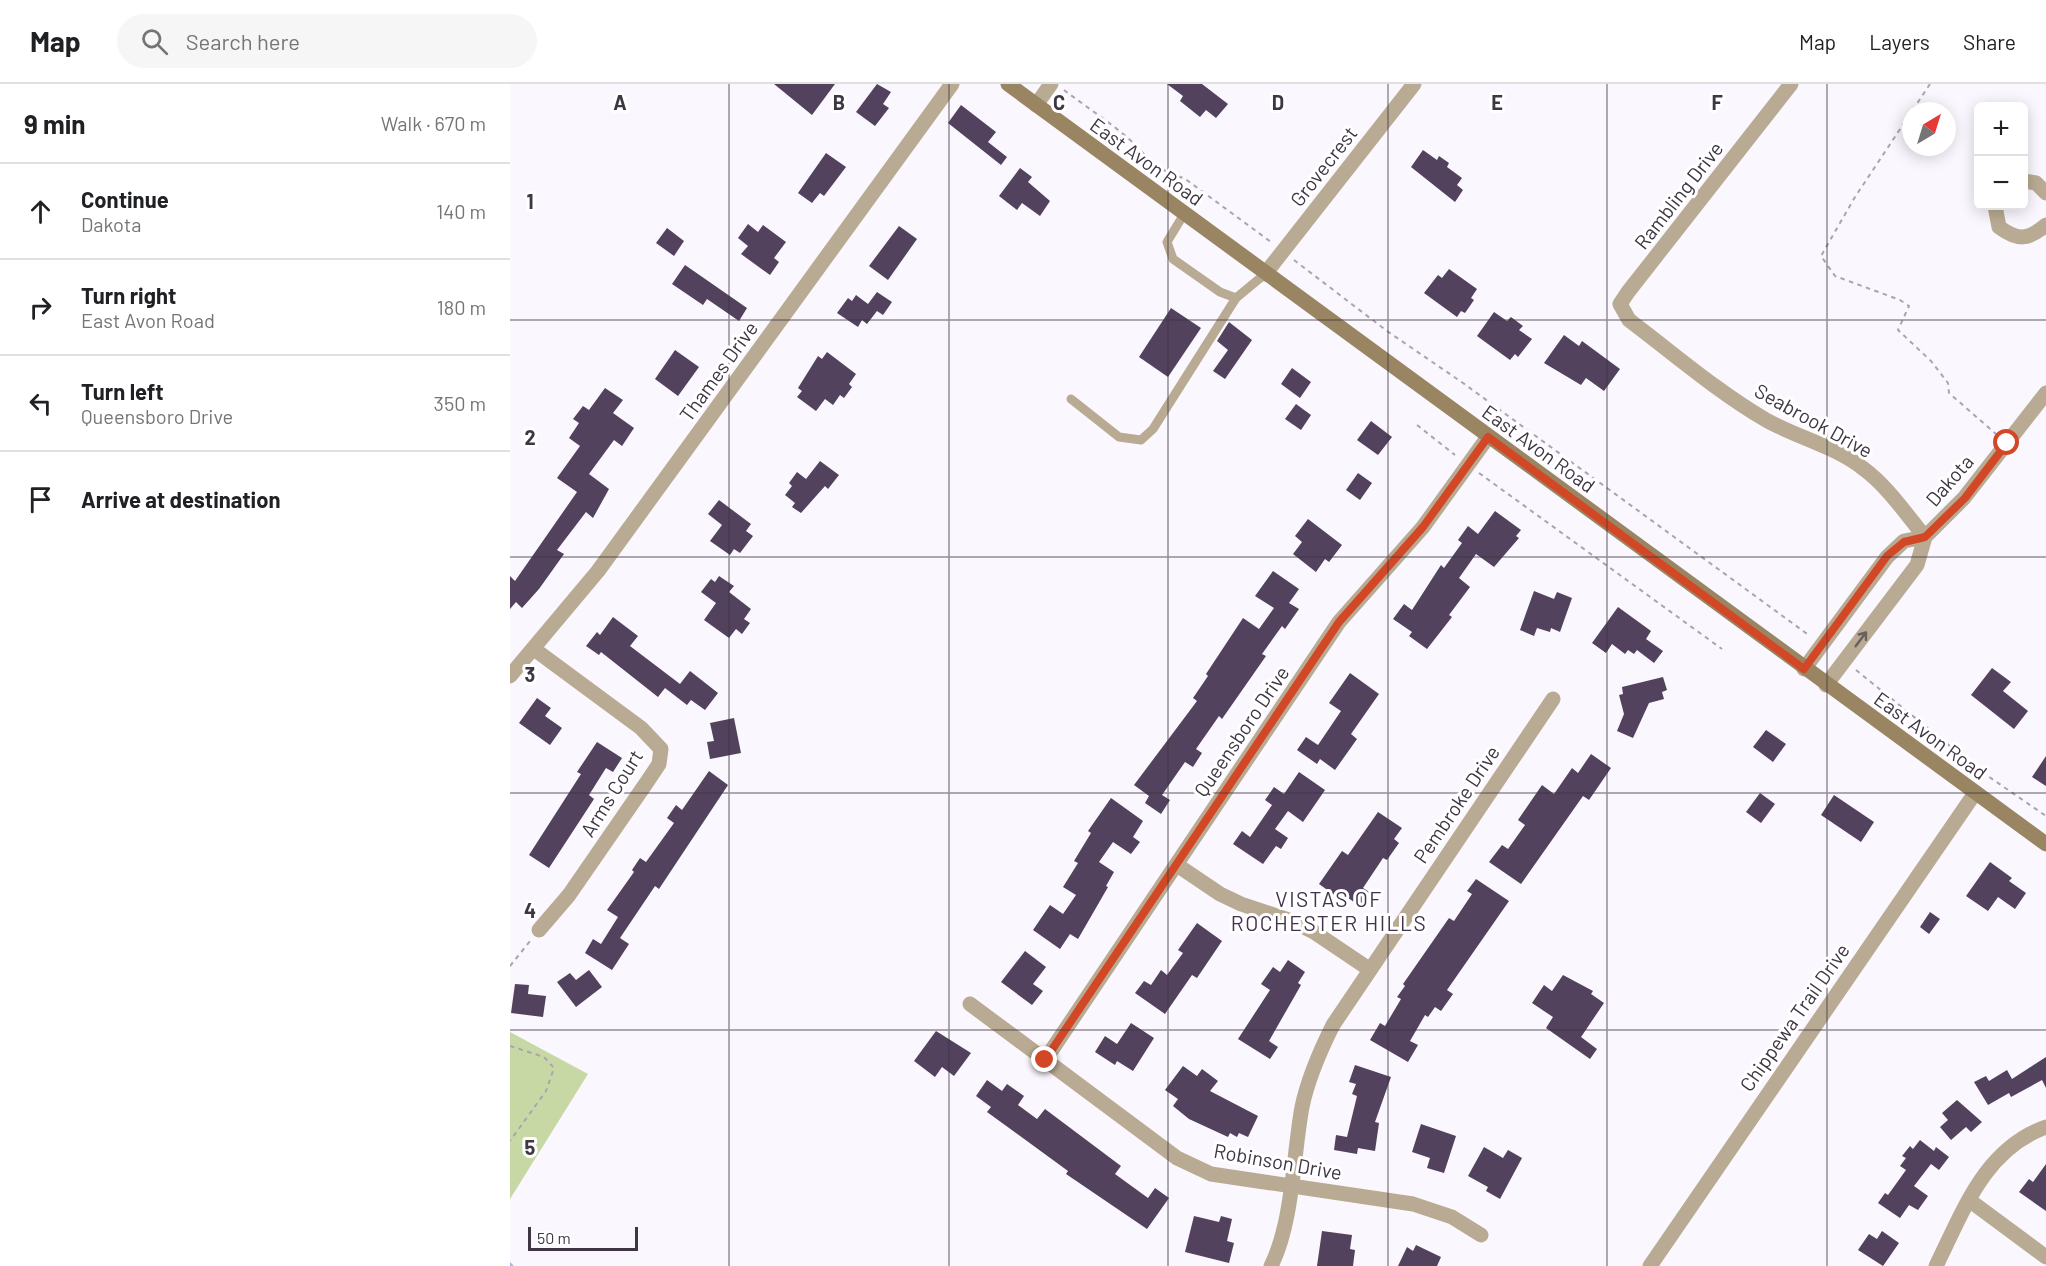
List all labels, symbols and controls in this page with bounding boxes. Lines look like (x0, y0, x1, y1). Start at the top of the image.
search box (117, 14, 537, 68)
text: Map (30, 24, 81, 58)
icon: search (138, 25, 171, 58)
text: Search here (186, 28, 300, 54)
text: Map (1799, 29, 1836, 54)
text: Layers (1869, 29, 1930, 54)
text: Share (1963, 29, 2016, 54)
text: A (613, 90, 627, 114)
text: B (833, 90, 845, 114)
text: C (1053, 90, 1065, 114)
text: D (1272, 90, 1284, 114)
text: E (1491, 90, 1503, 114)
text: F (1711, 90, 1723, 114)
north arrow (1902, 102, 1956, 156)
map controls (1974, 102, 2028, 210)
button: + (1974, 102, 2028, 156)
text: 9 min (24, 108, 86, 139)
text: Walk · 670 m (381, 111, 486, 135)
street label: East Avon Road (1086, 112, 1208, 210)
street label: Grovecrest (1284, 121, 1362, 211)
street label: Rambling Drive (1629, 137, 1727, 253)
button: − (1974, 156, 2028, 210)
text: Continue (81, 186, 169, 212)
text: 1 (526, 189, 534, 213)
icon: ahead (24, 195, 57, 228)
text: 140 m (436, 199, 486, 223)
text: Dakota (81, 212, 141, 236)
text: Turn right (81, 282, 176, 308)
icon: right (24, 291, 57, 324)
text: 180 m (437, 295, 486, 319)
text: East Avon Road (81, 308, 215, 332)
street label: Thames Drive (674, 316, 762, 426)
text: Turn left (81, 378, 164, 404)
street label: Seabrook Drive (1751, 378, 1877, 462)
icon: left (24, 387, 57, 420)
text: 350 m (434, 391, 486, 415)
street label: East Avon Road (1478, 399, 1600, 497)
text: Queensboro Drive (81, 404, 233, 428)
text: 2 (524, 425, 536, 449)
route start (1993, 429, 2019, 455)
street label: Dakota (1920, 449, 1978, 511)
icon: arrive (24, 483, 57, 516)
text: Arrive at destination (81, 486, 280, 512)
one-way arrow (1855, 631, 1868, 647)
street label: Queensboro Drive (1188, 661, 1294, 801)
text: 3 (525, 662, 535, 686)
street label: East Avon Road (1870, 686, 1992, 784)
street label: Pembroke Drive (1408, 741, 1504, 867)
street label: Arms Court (575, 745, 647, 841)
district label: VISTAS OF ROCHESTER HILLS (1231, 886, 1427, 935)
text: 4 (524, 898, 536, 922)
street label: Chippewa Trail Drive (1734, 939, 1854, 1095)
route end (1031, 1046, 1057, 1072)
text: 5 (525, 1135, 536, 1159)
street label: Robinson Drive (1212, 1138, 1344, 1184)
scale bar (528, 1224, 638, 1252)
text: 50 m (537, 1228, 571, 1247)

